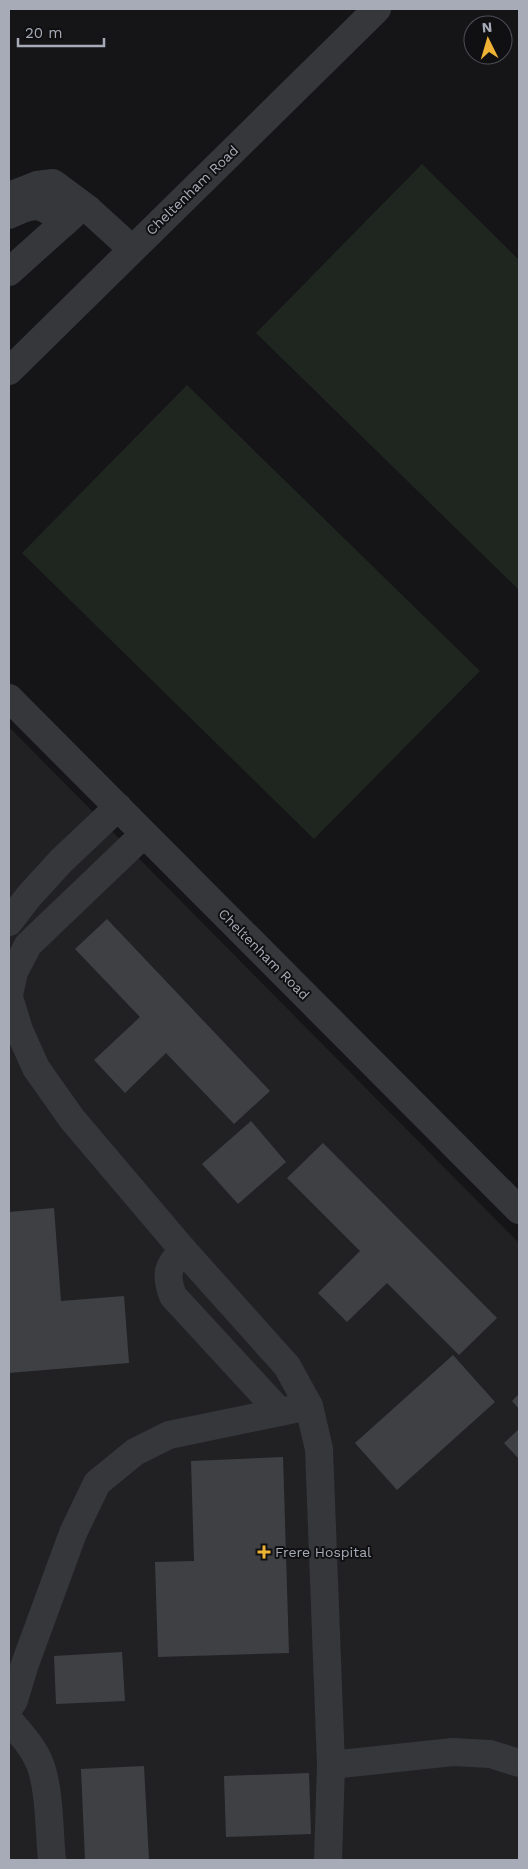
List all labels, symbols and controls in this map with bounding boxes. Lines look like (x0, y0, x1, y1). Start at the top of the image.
scale bar (18, 15, 104, 47)
north arrow (463, 15, 513, 65)
text: N (481, 19, 493, 35)
text: 20 m (25, 24, 63, 42)
street label: Cheltenham Road (143, 142, 241, 238)
street label: Cheltenham Road (215, 905, 313, 1003)
place label: Frere Hospital (275, 1544, 372, 1560)
marker: Frere Hospital (257, 1545, 271, 1559)

